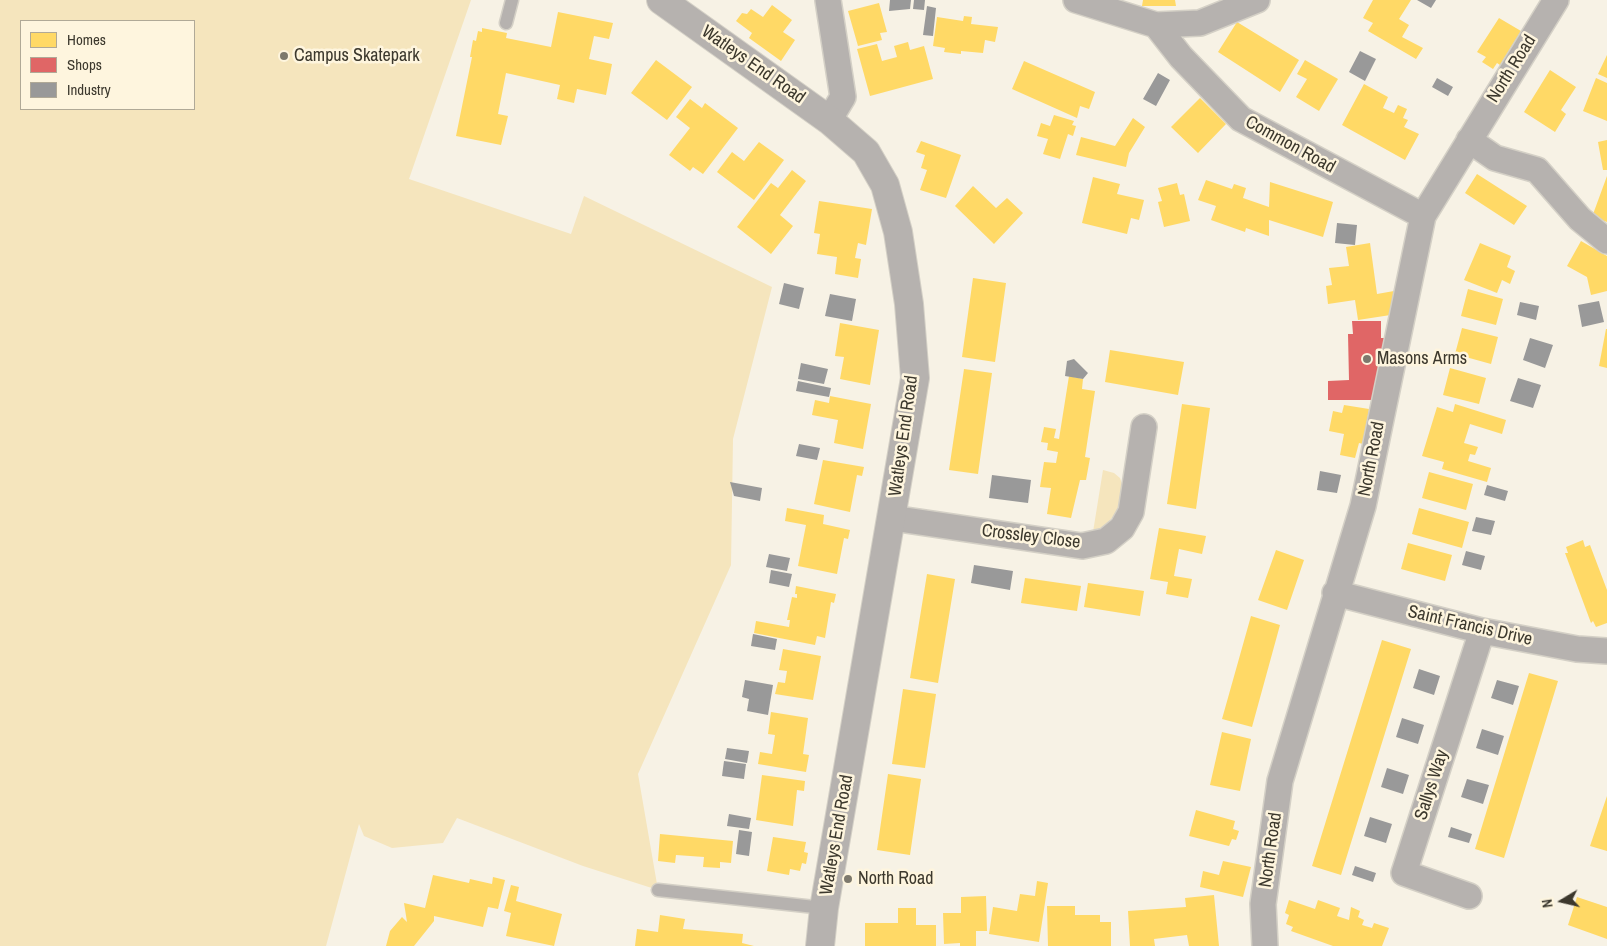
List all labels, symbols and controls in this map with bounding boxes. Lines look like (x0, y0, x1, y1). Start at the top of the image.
legend (20, 20, 195, 110)
street label: Watleys End Road (697, 21, 809, 109)
text: Homes (67, 29, 106, 50)
street label: North Road (1483, 31, 1541, 107)
place label: Campus Skatepark (294, 45, 420, 67)
marker: Campus Skatepark (278, 50, 290, 62)
text: Shops (67, 54, 102, 75)
text: Industry (67, 79, 111, 100)
street label: Common Road (1241, 111, 1339, 179)
place label: Masons Arms (1377, 348, 1467, 370)
marker: Masons Arms (1361, 353, 1373, 365)
street label: Watleys End Road (885, 374, 923, 498)
street label: North Road (1354, 420, 1390, 498)
street label: Crossley Close (980, 520, 1082, 554)
street label: Saint Francis Drive (1406, 601, 1534, 651)
street label: Sallys Way (1411, 747, 1453, 823)
street label: Watleys End Road (816, 773, 858, 897)
street label: North Road (1255, 811, 1287, 889)
place label: North Road (858, 868, 933, 890)
marker: North Road (842, 873, 854, 885)
north arrow (1537, 876, 1587, 926)
text: N (1538, 898, 1557, 909)

